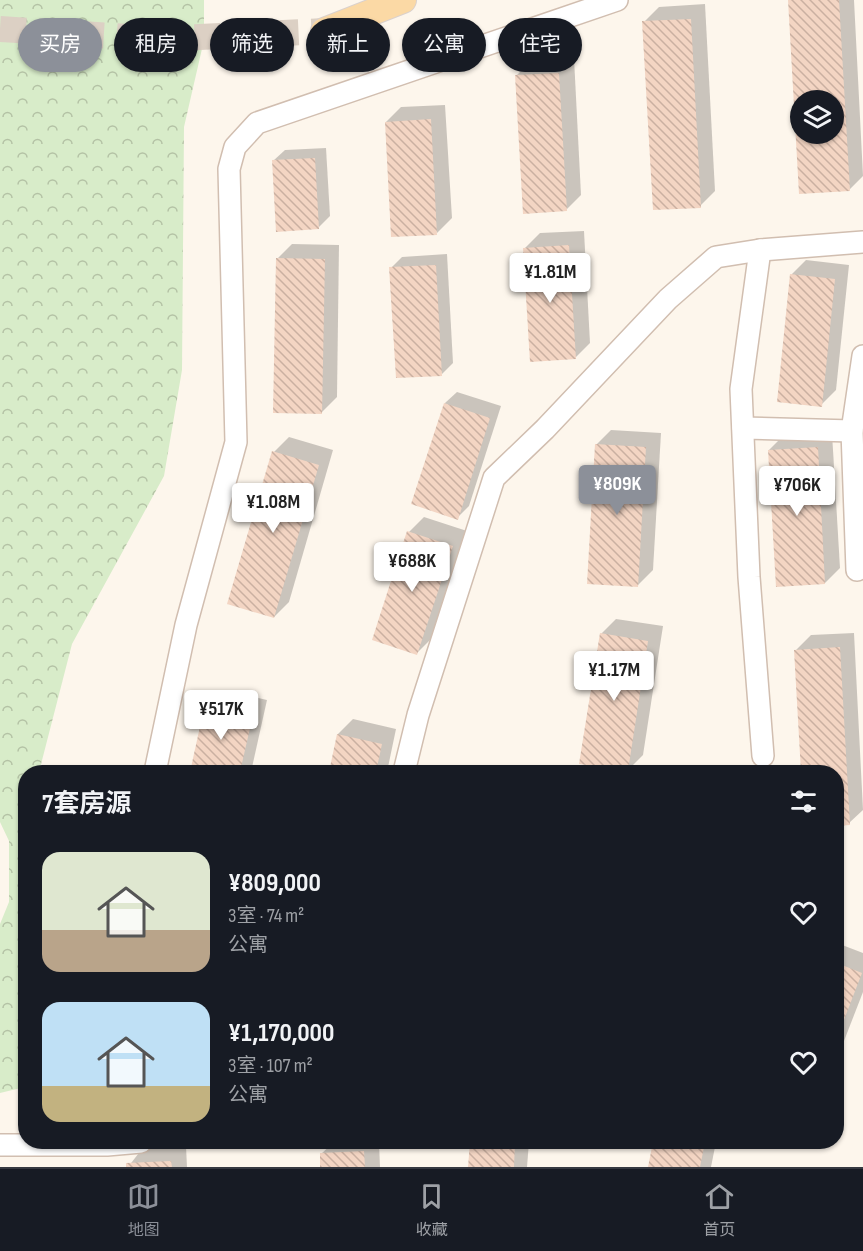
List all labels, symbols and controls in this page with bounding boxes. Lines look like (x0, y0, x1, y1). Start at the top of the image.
chip: 买房 (18, 18, 102, 72)
chip: 租房 (114, 18, 198, 72)
chip: 筛选 (210, 18, 294, 72)
chip: 新上 (306, 18, 390, 72)
chip: 公寓 (402, 18, 486, 72)
chip: 住宅 (498, 18, 582, 72)
map controls (790, 90, 844, 144)
button: layers (790, 90, 844, 144)
pin: ¥1.81M (501, 253, 599, 304)
text: ¥1.81M (523, 260, 577, 284)
pin: ¥809K (575, 465, 659, 516)
pin: ¥706K (755, 466, 839, 517)
text: ¥809K (593, 472, 641, 496)
text: ¥706K (773, 473, 821, 497)
pin: ¥1.08M (224, 483, 322, 534)
text: ¥1.08M (246, 490, 300, 514)
pin: ¥688K (370, 542, 454, 593)
text: ¥688K (388, 549, 436, 573)
pin: ¥1.17M (565, 651, 663, 702)
text: ¥1.17M (588, 658, 640, 682)
pin: ¥517K (179, 690, 263, 741)
text: ¥517K (198, 697, 244, 721)
icon: filters (787, 785, 820, 818)
text: 7套房源 (42, 789, 131, 820)
text: ¥809,000 (228, 868, 321, 899)
icon: home (90, 876, 162, 948)
icon: heart (787, 896, 820, 929)
text: 3室 · 74 m² (228, 904, 304, 928)
text: 公寓 (228, 933, 268, 957)
text: ¥1,170,000 (228, 1018, 334, 1049)
icon: home (90, 1026, 162, 1098)
icon: heart (787, 1046, 820, 1079)
text: 3室 · 107 m² (228, 1054, 313, 1078)
text: 公寓 (228, 1083, 268, 1107)
tab: 地图 (127, 1180, 160, 1240)
tab: 收藏 (415, 1180, 448, 1240)
tab: 首页 (703, 1180, 736, 1240)

